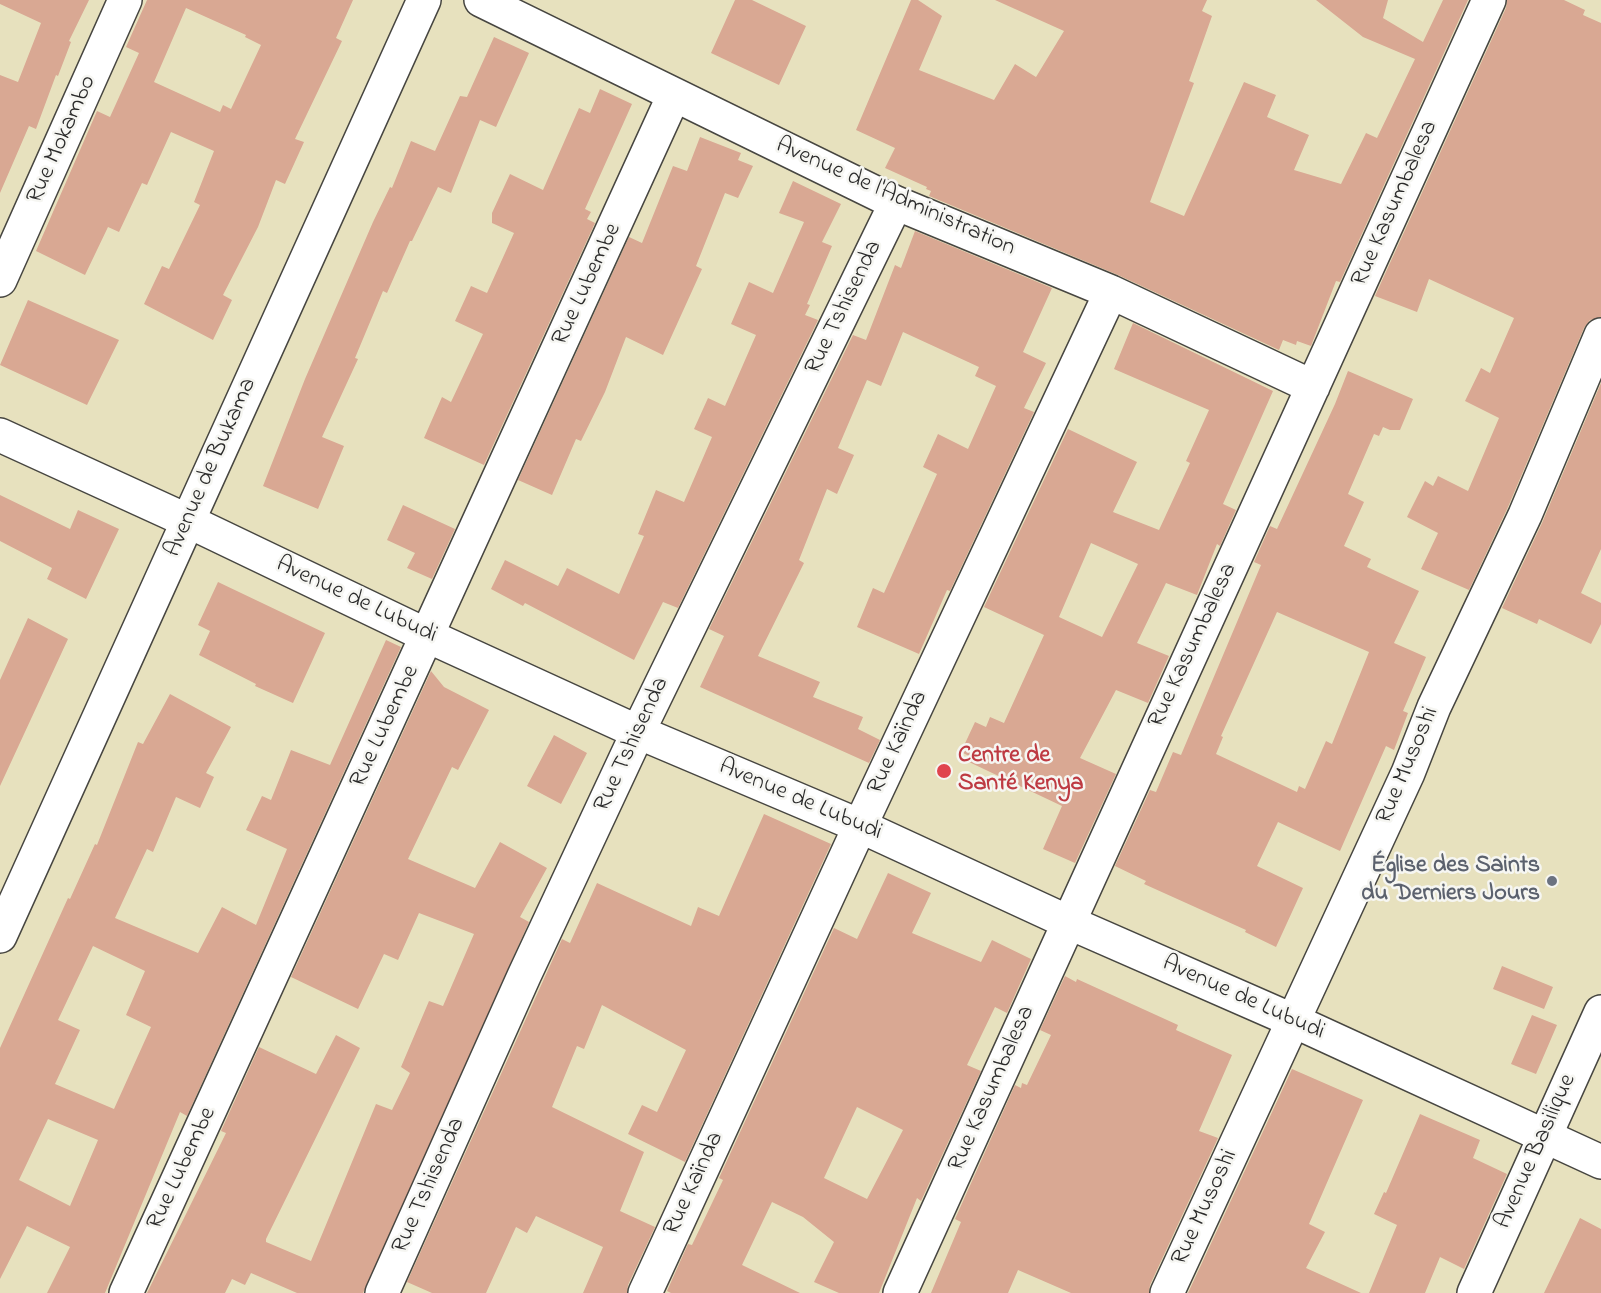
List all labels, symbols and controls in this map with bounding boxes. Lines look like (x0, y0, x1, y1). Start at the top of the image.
street label: Rue Mokambo (22, 71, 104, 209)
street label: Rue Kasumbalesa (1347, 117, 1445, 291)
street label: Avenue de l'Administration (771, 132, 1019, 264)
street label: Rue Lubembe (547, 219, 629, 351)
street label: Rue Tshisenda (800, 236, 890, 380)
street label: Avenue de Bukama (160, 374, 264, 562)
street label: Avenue de Lubudi (271, 551, 441, 651)
street label: Rue Kasumbalesa (1143, 559, 1245, 733)
street label: Rue Lubembe (345, 661, 427, 793)
street label: Rue Tshisenda (589, 673, 677, 817)
street label: Rue Kaïnda (863, 687, 935, 799)
street label: Rue Musoshi (1371, 703, 1447, 829)
place label: Centre de Santé Kenya (958, 743, 1084, 799)
street label: Avenue de Lubudi (714, 754, 886, 848)
marker: Centre de Santé Kenya (935, 762, 953, 780)
place label: Église des Saints du Derniers Jours (1361, 853, 1540, 909)
marker: Église des Saints du Derniers Jours (1545, 874, 1559, 888)
street label: Avenue de Lubudi (1157, 950, 1329, 1048)
street label: Rue Kasumbalesa (944, 1002, 1042, 1176)
street label: Avenue Basilique (1490, 1070, 1584, 1234)
street label: Rue Lubembe (142, 1103, 224, 1235)
street label: Rue Tshisenda (387, 1114, 473, 1258)
street label: Rue Kaïnda (659, 1128, 731, 1240)
street label: Rue Musoshi (1167, 1145, 1245, 1271)

